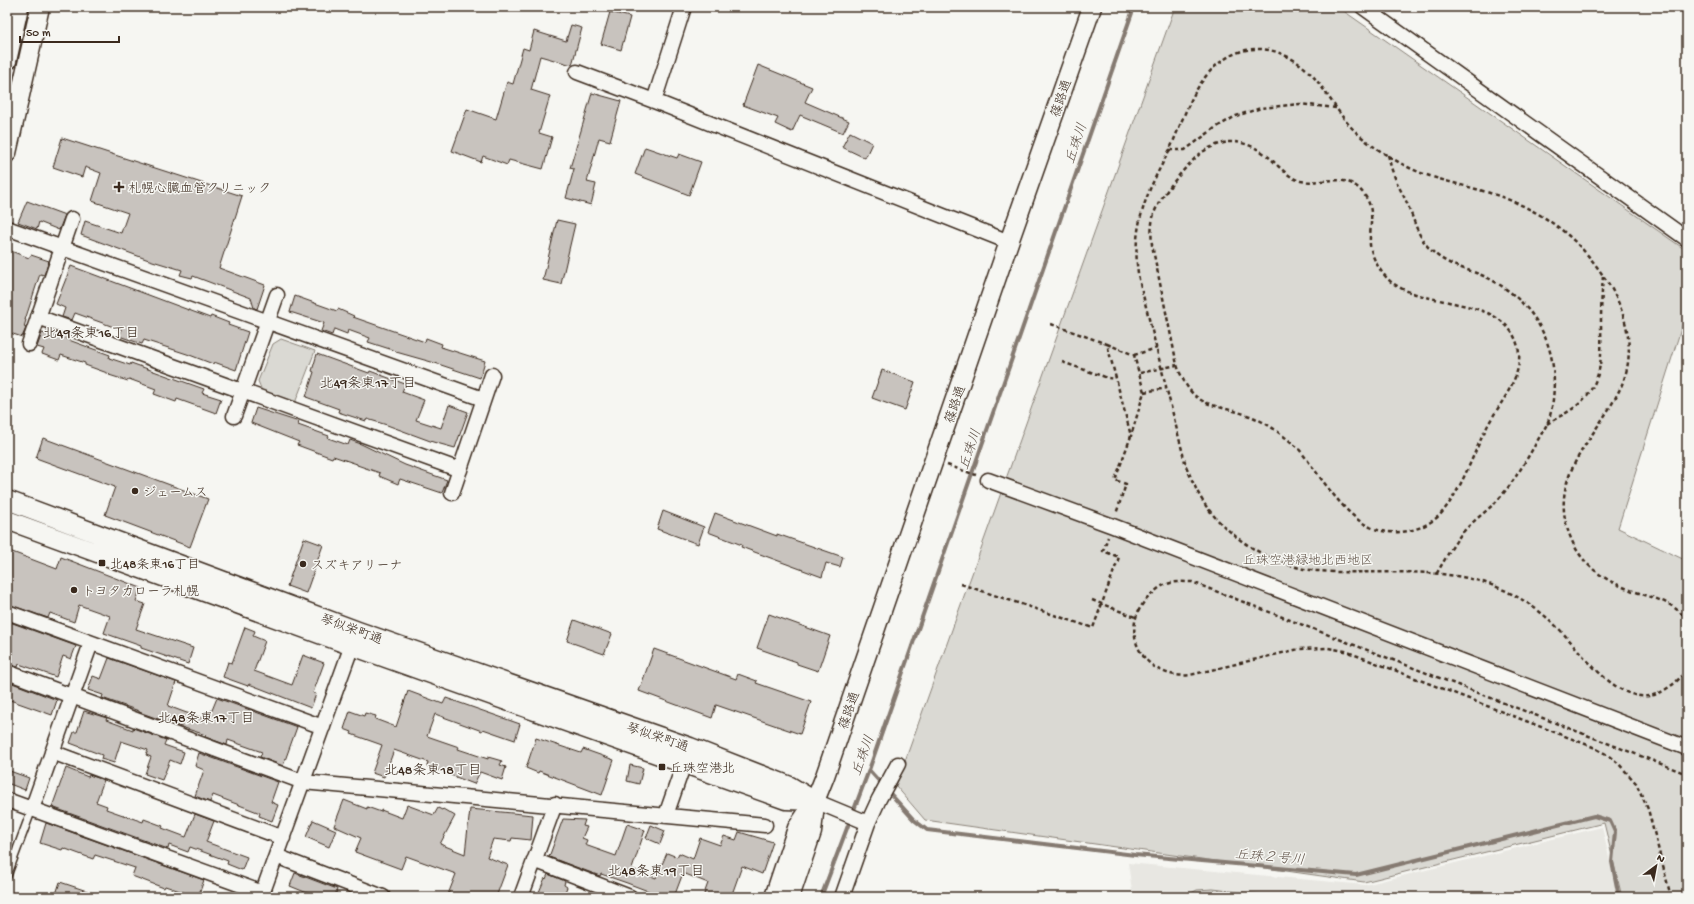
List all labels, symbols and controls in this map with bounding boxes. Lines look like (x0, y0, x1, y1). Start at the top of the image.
scale bar (20, 18, 119, 44)
text: 50 m (26, 27, 51, 41)
street label: 篠路通 (1048, 78, 1076, 120)
water label: 丘珠川 (1062, 121, 1092, 166)
marker: 札幌心臓血管クリニック (113, 181, 125, 193)
place label: 札幌心臓血管クリニック (128, 181, 271, 197)
district label: 北49条東16丁目 (43, 326, 139, 343)
district label: 北49条東17丁目 (320, 376, 416, 393)
street label: 篠路通 (942, 384, 970, 426)
water label: 丘珠川 (956, 427, 986, 472)
marker: ジェームス (130, 486, 140, 496)
place label: ジェームス (143, 486, 207, 501)
park label: 丘珠空港緑地北西地区 (1243, 553, 1373, 569)
marker: 北48条東16丁目 (97, 558, 107, 568)
place label: 北48条東16丁目 (110, 558, 200, 573)
marker: スズキアリーナ (298, 559, 308, 569)
place label: スズキアリーナ (311, 559, 403, 574)
place label: トヨタカローラ札幌 (82, 584, 199, 600)
marker: トヨタカローラ札幌 (69, 585, 79, 595)
street label: 琴似栄町通 (318, 611, 385, 649)
street label: 篠路通 (836, 690, 864, 732)
district label: 北48条東17丁目 (157, 711, 255, 728)
street label: 琴似栄町通 (624, 720, 691, 756)
water label: 丘珠川 (848, 733, 880, 778)
place label: 丘珠空港北 (670, 761, 735, 777)
marker: 丘珠空港北 (657, 762, 667, 772)
district label: 北48条東18丁目 (384, 763, 482, 780)
water label: 丘珠２号川 (1234, 846, 1305, 870)
north arrow (1636, 846, 1676, 886)
text: N (1654, 852, 1666, 866)
district label: 北48条東19丁目 (608, 864, 704, 881)

